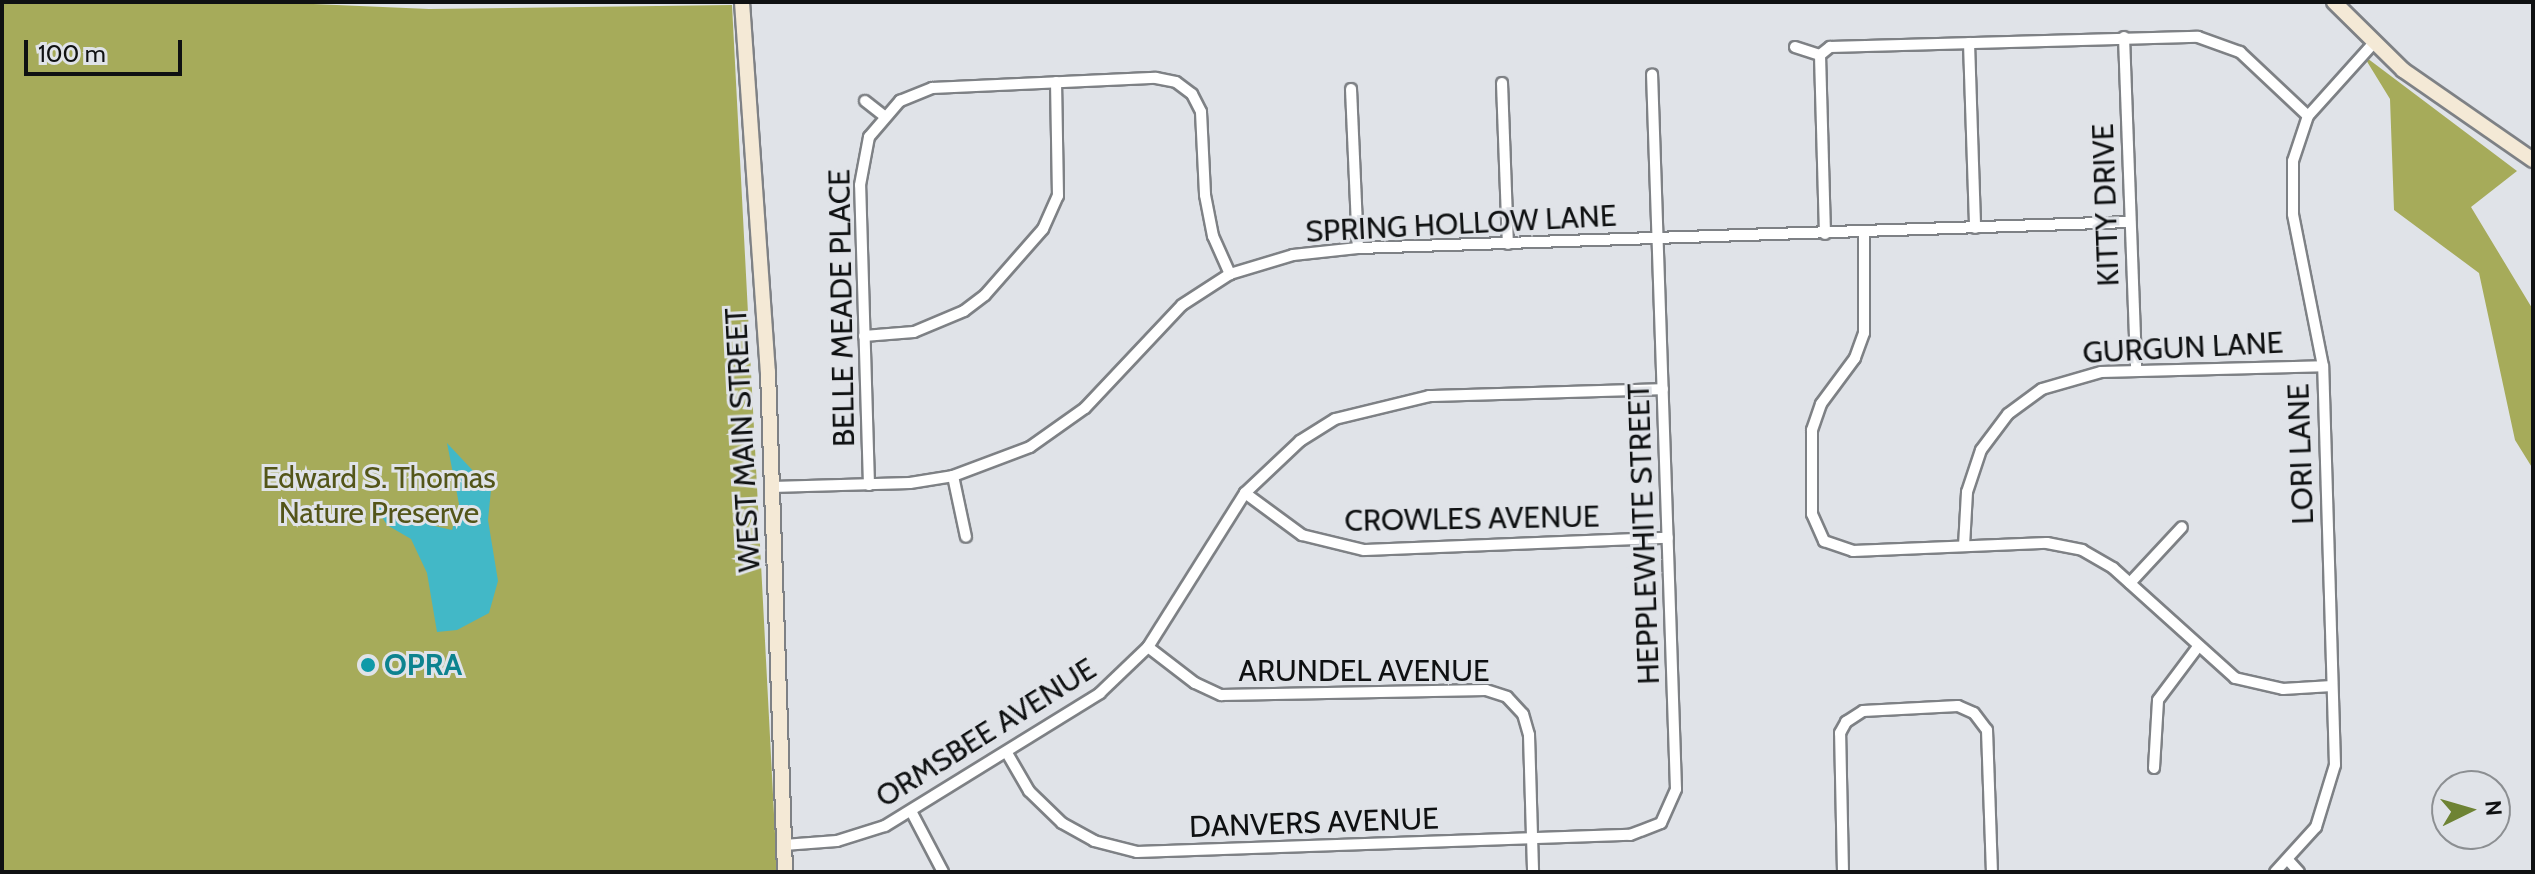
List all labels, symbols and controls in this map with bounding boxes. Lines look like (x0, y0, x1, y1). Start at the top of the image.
scale bar (28, 24, 186, 74)
text: 100 m (38, 39, 106, 68)
street label: KITTY DRIVE (2085, 123, 2127, 287)
street label: BELLE MEADE PLACE (822, 169, 862, 447)
street label: SPRING HOLLOW LANE (1305, 198, 1617, 250)
street label: WEST MAIN STREET (718, 307, 768, 573)
street label: GURGUN LANE (2082, 325, 2284, 371)
street label: HEPPLEWHITE STREET (1621, 383, 1667, 685)
street label: LORI LANE (2281, 383, 2321, 525)
park label: Edward S. Thomas Nature Preserve (262, 460, 496, 530)
street label: CROWLES AVENUE (1344, 499, 1600, 539)
place label: OPRA (384, 647, 462, 683)
street label: ORMSBEE AVENUE (869, 651, 1103, 815)
street label: ARUNDEL AVENUE (1238, 653, 1490, 689)
marker: OPRA (359, 656, 377, 674)
north arrow (2431, 770, 2511, 850)
text: N (2479, 799, 2508, 817)
street label: DANVERS AVENUE (1189, 801, 1439, 845)

